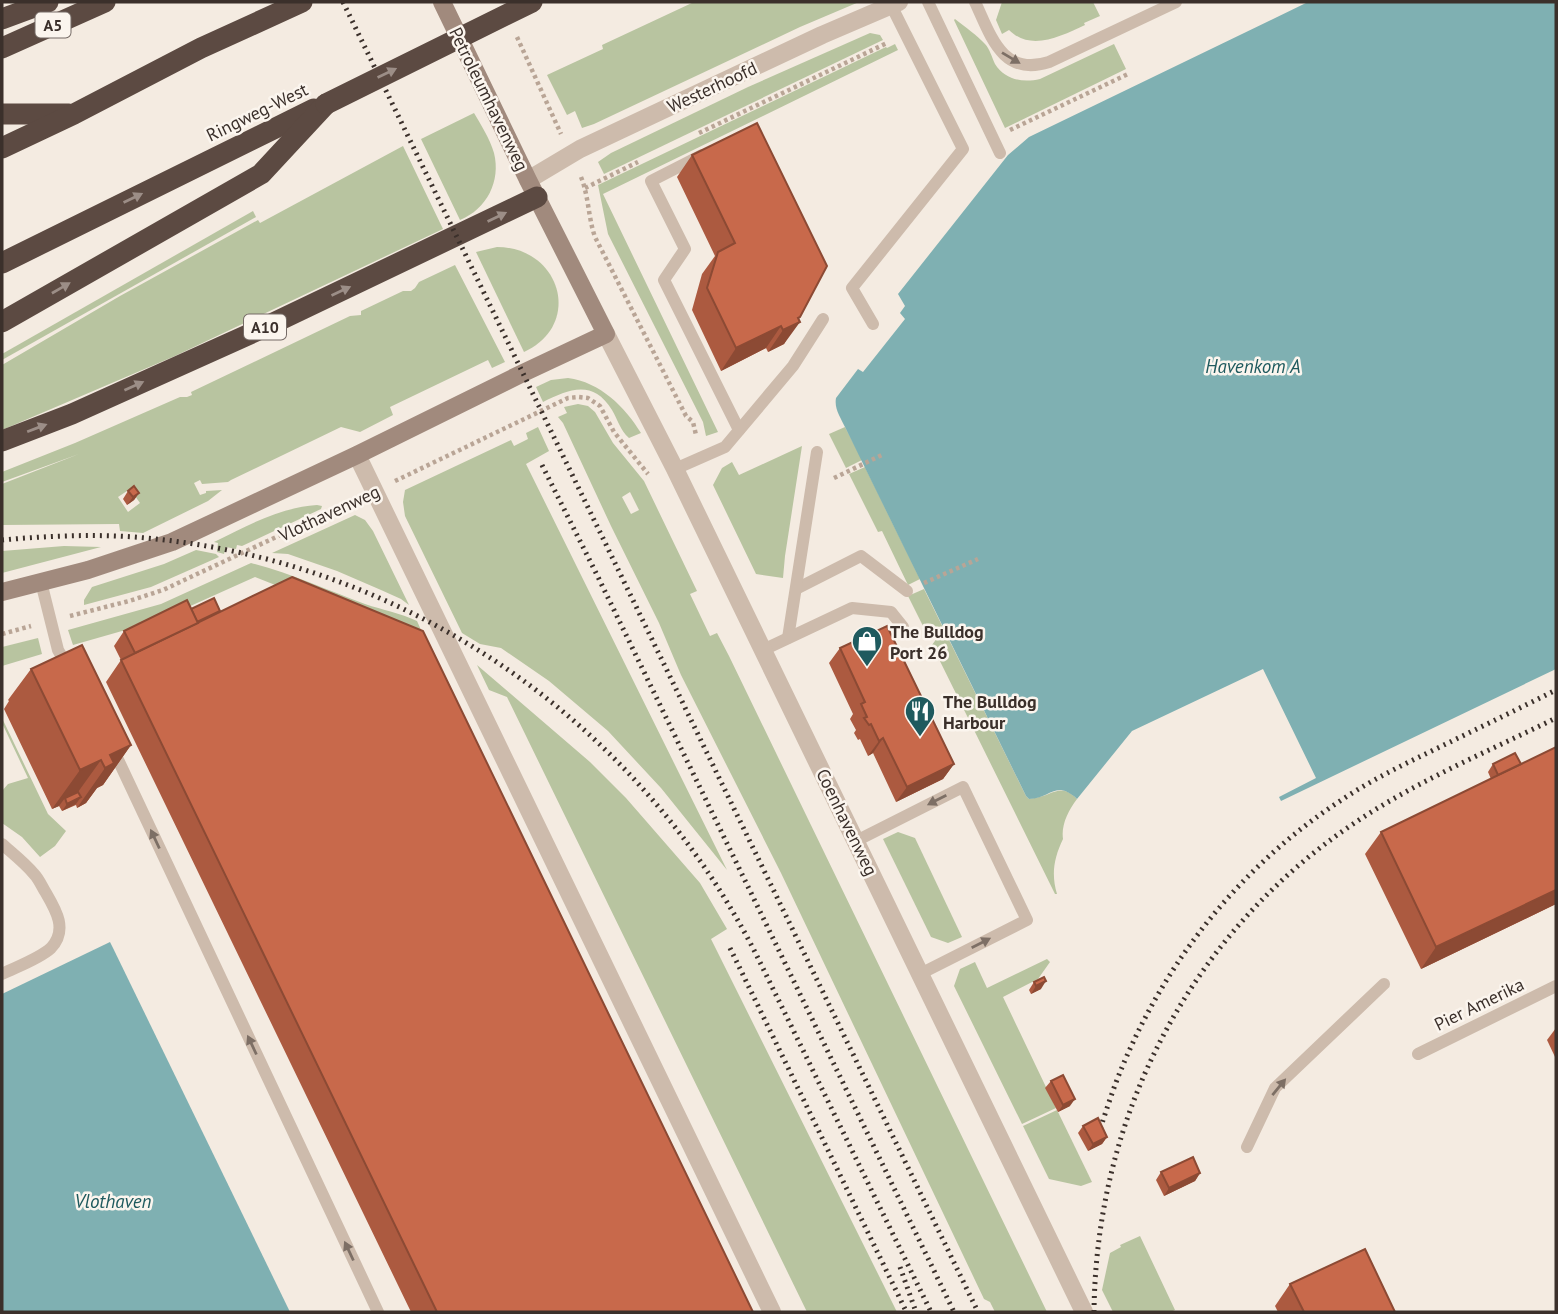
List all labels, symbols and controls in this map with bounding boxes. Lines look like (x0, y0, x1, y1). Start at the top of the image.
road number: A5 (36, 13, 70, 38)
street label: Petroleumhavenweg (444, 23, 534, 175)
one-way arrow (1001, 52, 1020, 64)
street label: Westerhoofd (663, 56, 761, 118)
one-way arrow (377, 68, 397, 79)
street label: Ringweg-West (202, 78, 312, 146)
one-way arrow (123, 193, 143, 204)
one-way arrow (487, 211, 507, 223)
one-way arrow (51, 282, 71, 294)
one-way arrow (330, 285, 351, 296)
road number: A10 (244, 314, 286, 340)
water label: Havenkom A (1205, 354, 1301, 378)
one-way arrow (124, 380, 144, 392)
one-way arrow (26, 422, 47, 433)
street label: Vlothavenweg (274, 480, 383, 547)
place label: The Bulldog Port 26 (890, 620, 984, 664)
shop icon: The Bulldog Port 26 (850, 624, 884, 668)
place label: The Bulldog Harbour (943, 690, 1037, 734)
restaurant icon: The Bulldog Harbour (903, 694, 937, 738)
street label: Coenhavenweg (811, 765, 883, 879)
one-way arrow (927, 794, 947, 805)
one-way arrow (150, 829, 161, 849)
one-way arrow (971, 937, 991, 949)
street label: Pier Amerika (1430, 972, 1528, 1036)
one-way arrow (247, 1035, 258, 1055)
one-way arrow (1271, 1079, 1286, 1097)
water label: Vlothaven (75, 1189, 152, 1213)
one-way arrow (344, 1240, 355, 1261)

